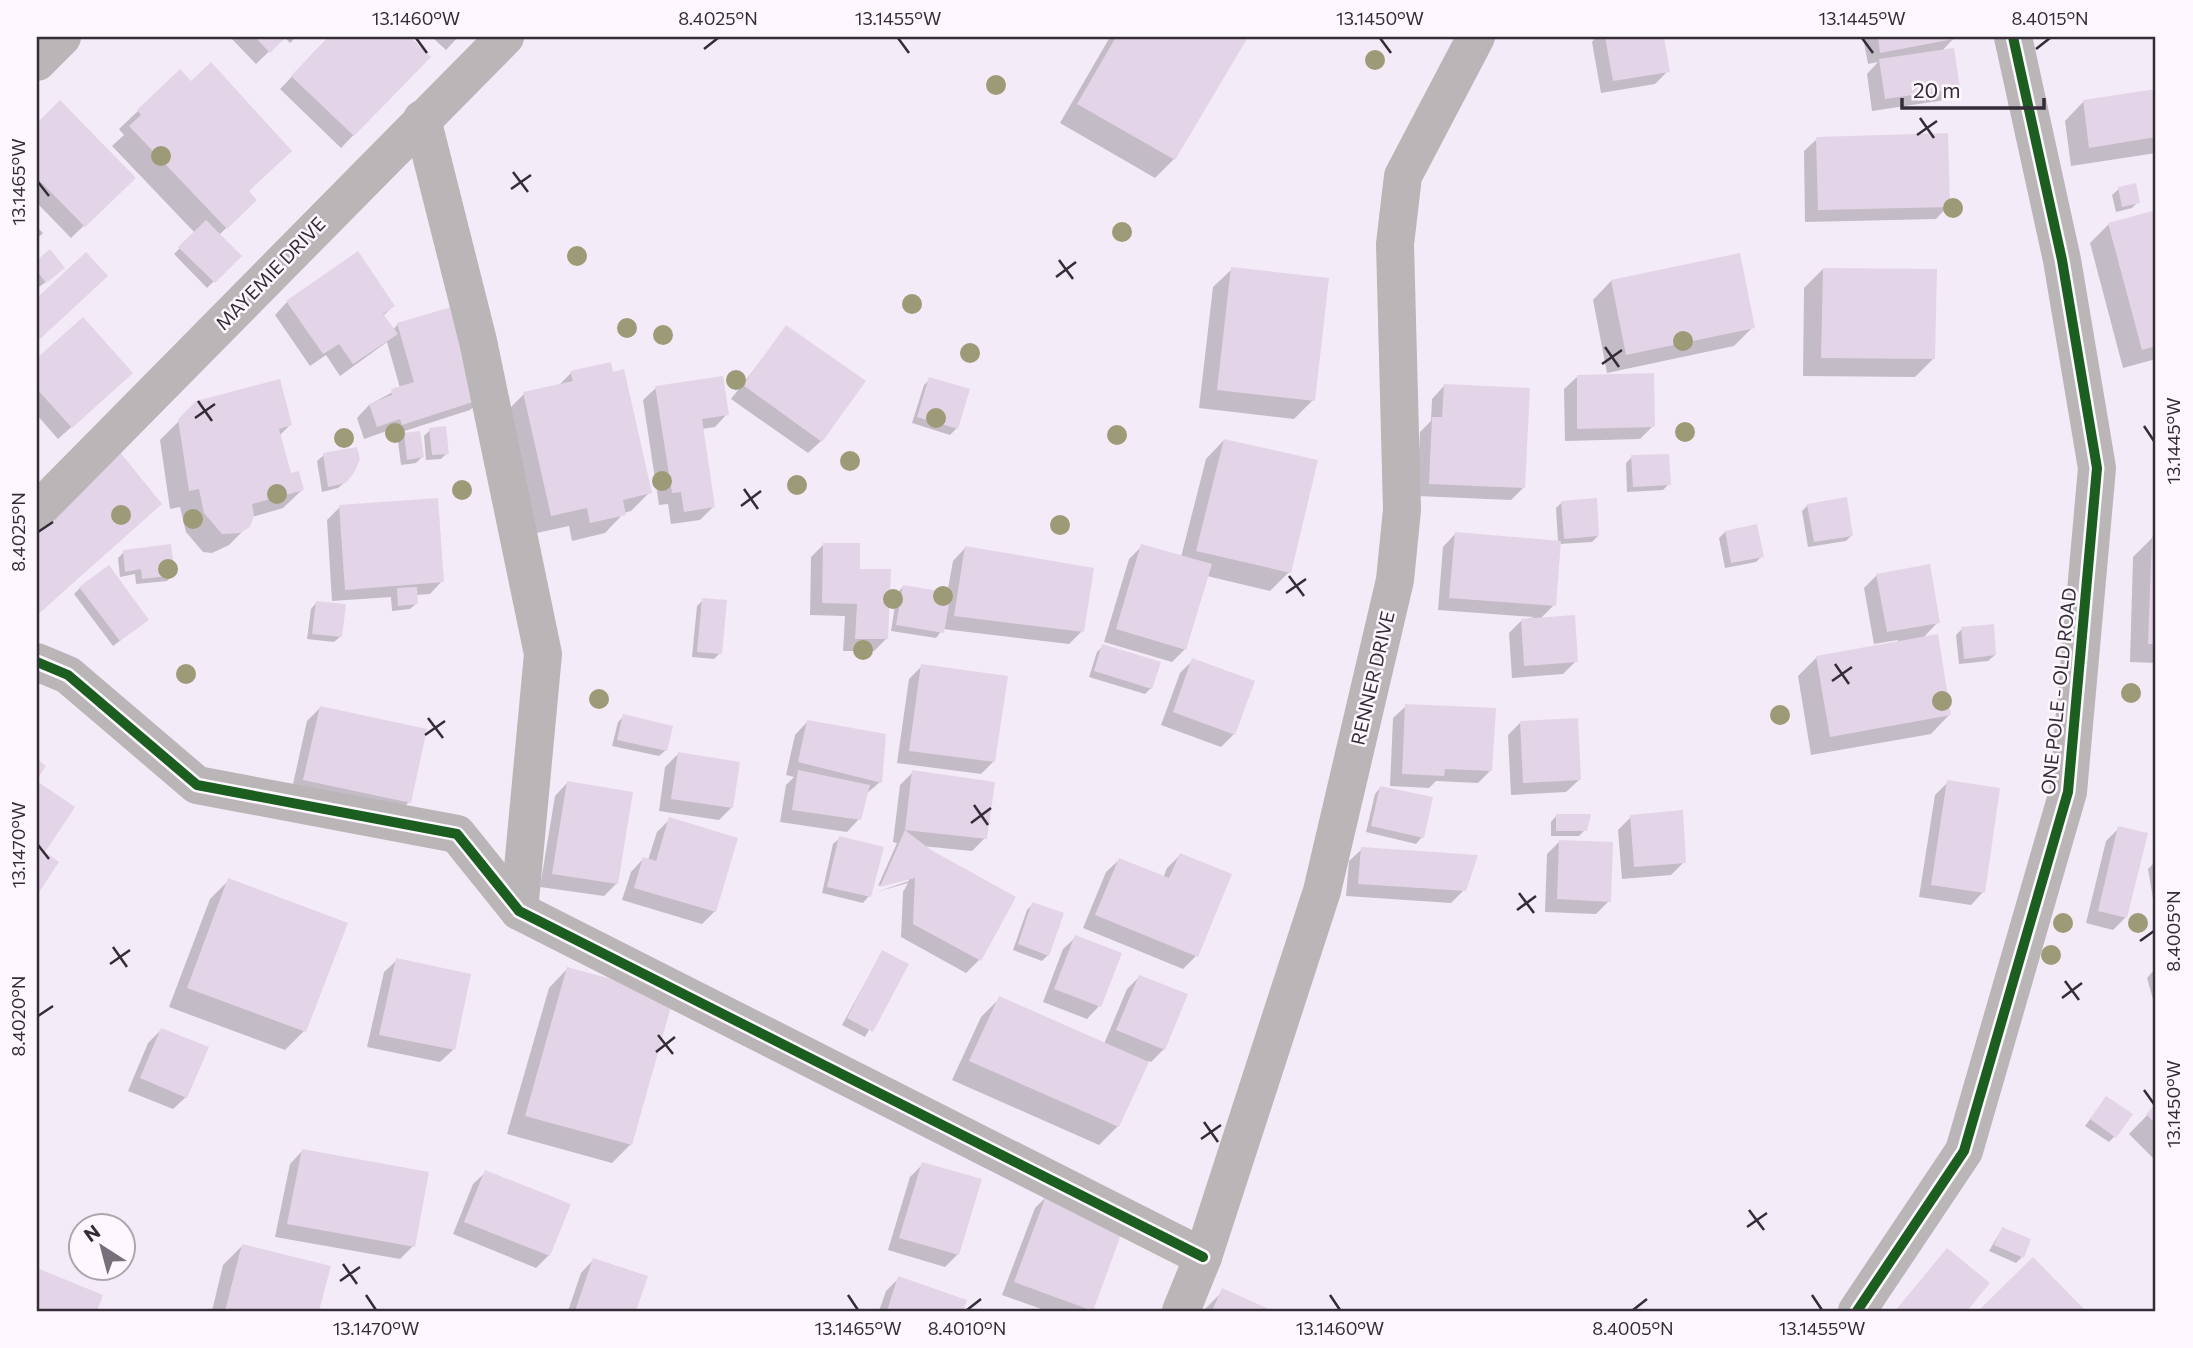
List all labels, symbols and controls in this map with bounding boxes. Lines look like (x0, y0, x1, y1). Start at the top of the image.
text: 13.1460°W (372, 7, 460, 29)
text: 8.4025°N (678, 7, 758, 29)
text: 13.1455°W (855, 7, 941, 29)
text: 13.1450°W (1336, 7, 1424, 29)
text: 13.1445°W (1819, 7, 1906, 29)
text: 8.4015°N (2011, 7, 2089, 29)
scale bar (1902, 66, 2044, 110)
text: 20 m (1913, 77, 1961, 102)
text: 13.1465°W (7, 138, 29, 226)
street label: MAYEMIE DRIVE (210, 212, 330, 334)
text: 13.1445°W (2162, 398, 2184, 485)
text: 8.4025°N (7, 492, 29, 572)
street label: ONE POLE - OLD ROAD (2036, 586, 2080, 796)
street label: RENNER DRIVE (1345, 609, 1399, 747)
text: 13.1470°W (7, 802, 29, 888)
text: 8.4005°N (2162, 890, 2184, 972)
text: 8.4020°N (7, 976, 29, 1056)
text: 13.1450°W (2162, 1060, 2184, 1148)
north arrow (66, 1212, 136, 1282)
text: N (79, 1219, 104, 1246)
text: 13.1470°W (333, 1317, 419, 1339)
text: 13.1465°W (814, 1317, 902, 1339)
text: 8.4010°N (928, 1317, 1006, 1339)
text: 13.1460°W (1296, 1317, 1384, 1339)
text: 8.4005°N (1592, 1317, 1674, 1339)
text: 13.1455°W (1779, 1317, 1865, 1339)

